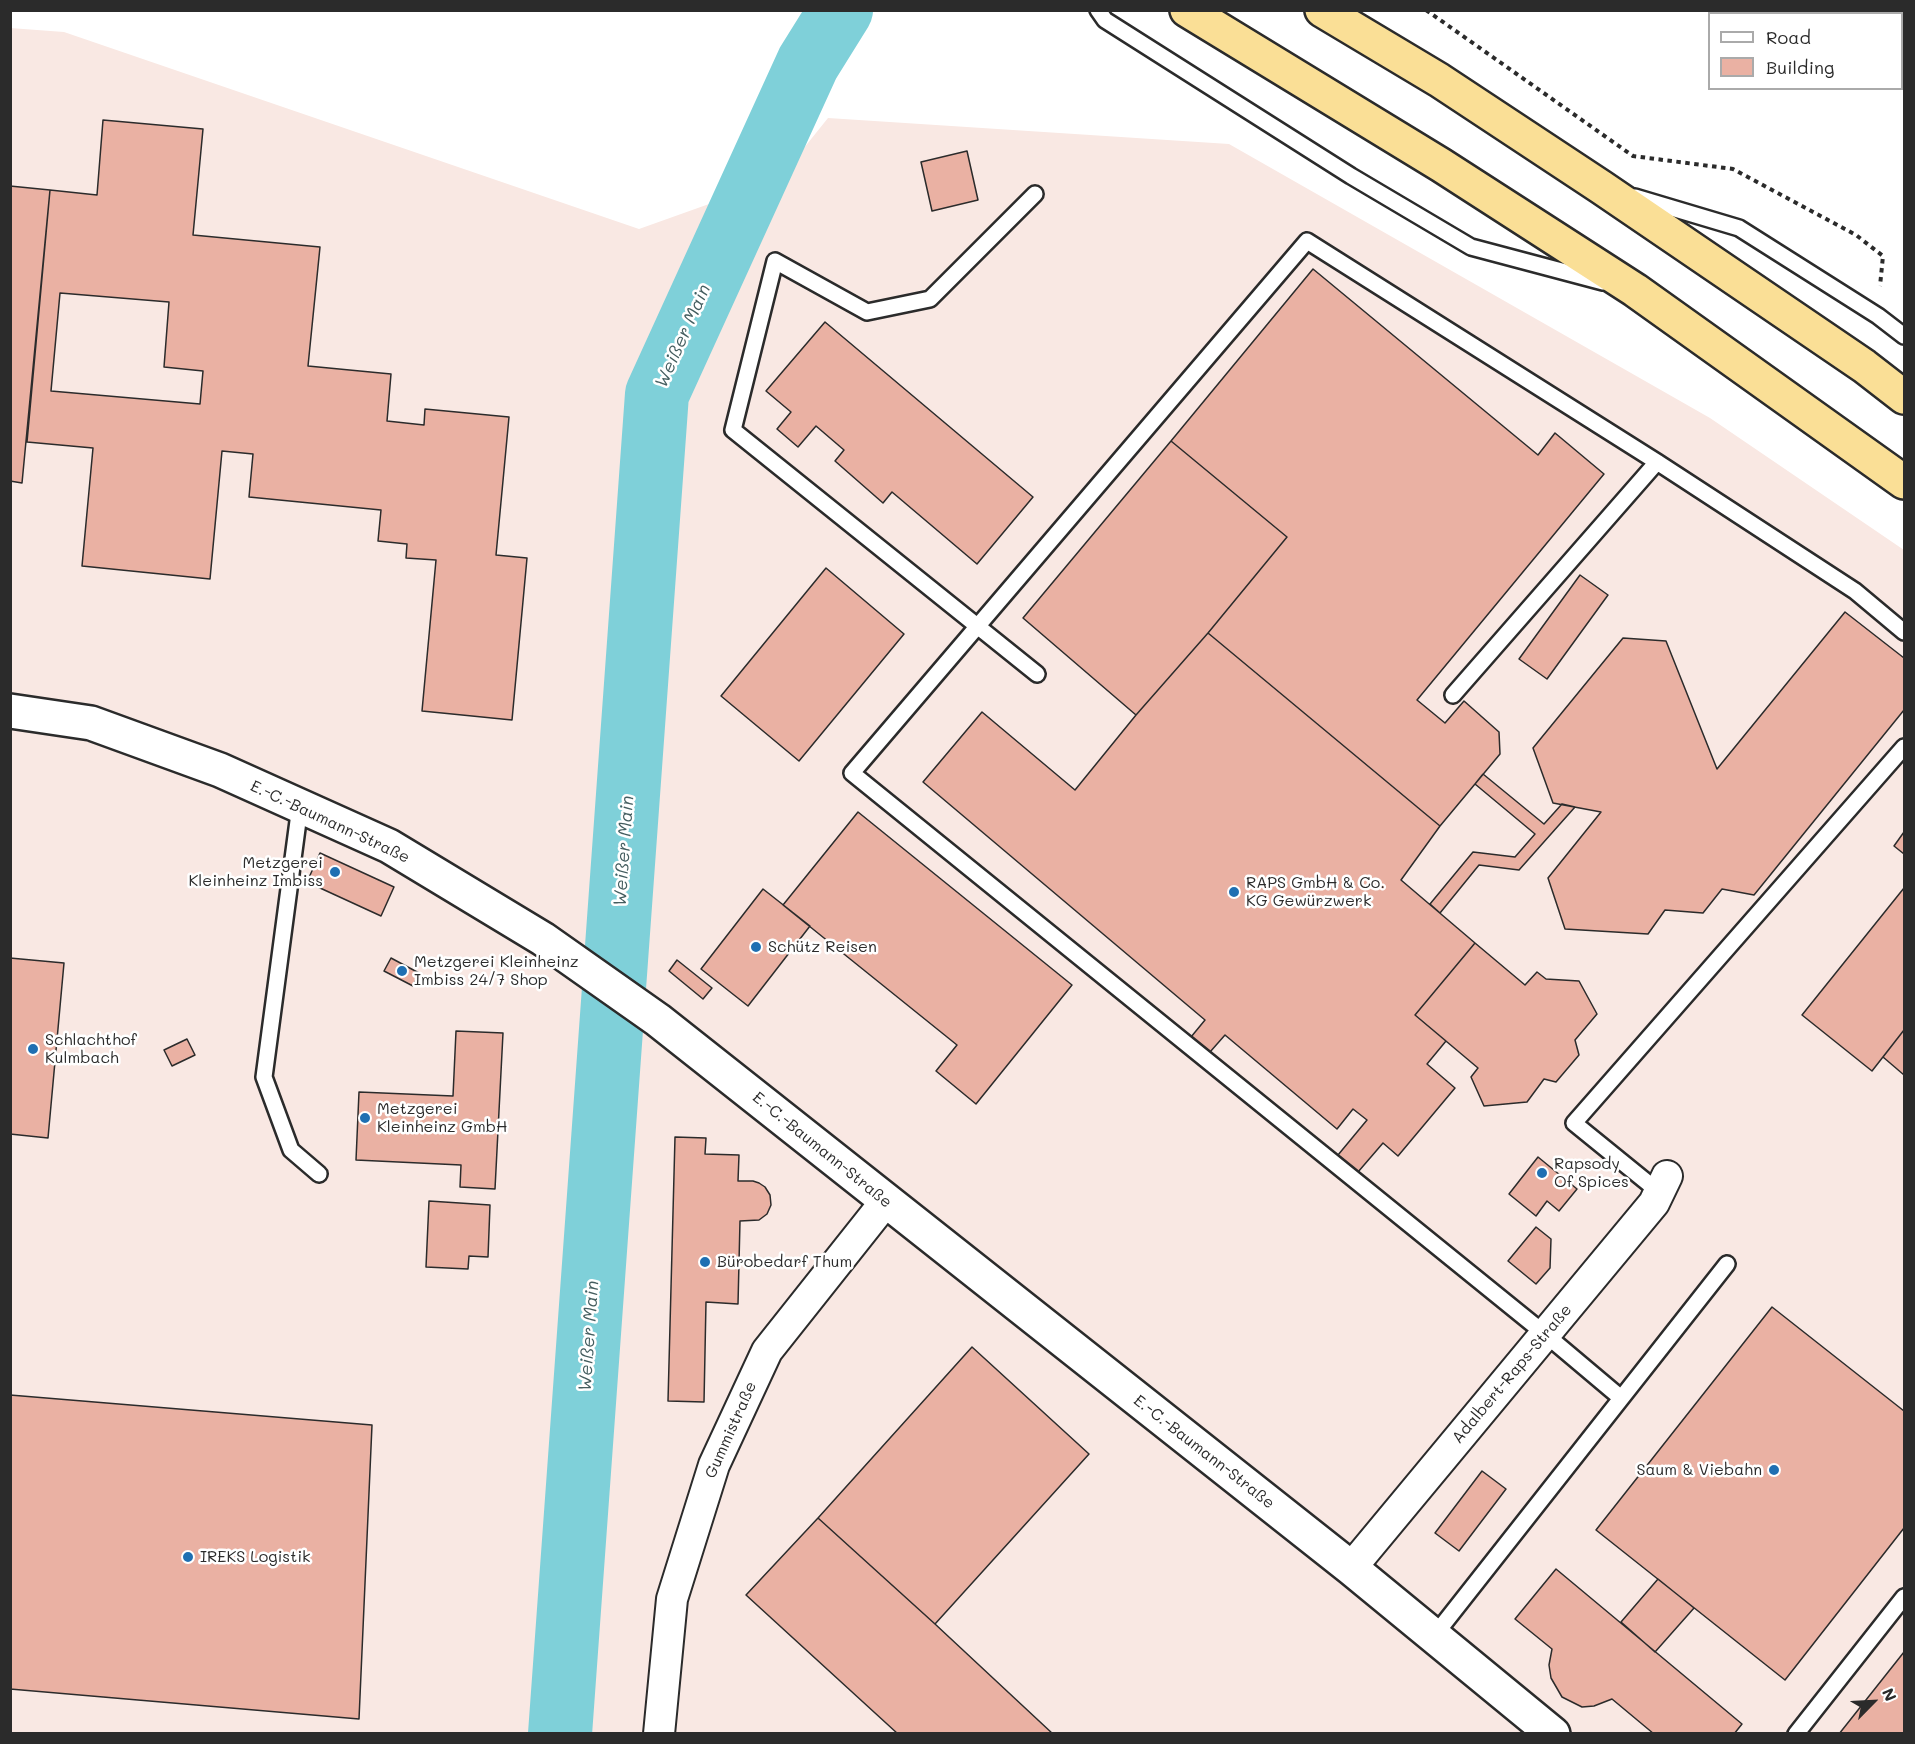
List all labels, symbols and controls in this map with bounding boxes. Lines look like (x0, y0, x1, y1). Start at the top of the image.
legend (1708, 12, 1903, 90)
text: Road (1766, 25, 1811, 49)
text: Building (1766, 55, 1834, 79)
water label: Weißer Main (651, 281, 715, 391)
street label: E.-C.-Baumann-Straße (247, 777, 413, 867)
water label: Weißer Main (609, 795, 639, 907)
place label: Metzgerei Kleinheinz Imbiss (189, 853, 323, 891)
marker: Metzgerei Kleinheinz Imbiss (328, 865, 342, 879)
place label: RAPS GmbH & Co. KG Gewürzwerk (1246, 873, 1385, 911)
marker: RAPS GmbH & Co. KG Gewürzwerk (1227, 885, 1241, 899)
place label: Schütz Reisen (768, 937, 877, 957)
marker: Schütz Reisen (749, 940, 763, 954)
place label: Metzgerei Kleinheinz Imbiss 24/7 Shop (414, 952, 579, 990)
marker: Metzgerei Kleinheinz Imbiss 24/7 Shop (395, 964, 409, 978)
place label: Schlachthof Kulmbach (45, 1030, 137, 1068)
marker: Schlachthof Kulmbach (26, 1042, 40, 1056)
street label: E.-C.-Baumann-Straße (749, 1088, 895, 1212)
place label: Metzgerei Kleinheinz GmbH (377, 1099, 507, 1137)
marker: Metzgerei Kleinheinz GmbH (358, 1111, 372, 1125)
place label: Rapsody Of Spices (1554, 1154, 1629, 1192)
marker: Rapsody Of Spices (1535, 1166, 1549, 1180)
place label: Bürobedarf Thum (717, 1252, 852, 1272)
marker: Bürobedarf Thum (698, 1255, 712, 1269)
water label: Weißer Main (574, 1280, 604, 1392)
street label: Adalbert-Raps-Straße (1448, 1300, 1576, 1448)
street label: Gummistraße (701, 1379, 761, 1481)
street label: E.-C.-Baumann-Straße (1130, 1391, 1278, 1513)
place label: Saum & Viebahn (1637, 1460, 1762, 1480)
marker: Saum & Viebahn (1767, 1463, 1781, 1477)
place label: IREKS Logistik (200, 1547, 311, 1567)
marker: IREKS Logistik (181, 1550, 195, 1564)
north arrow (1843, 1672, 1903, 1732)
text: N (1878, 1685, 1902, 1704)

